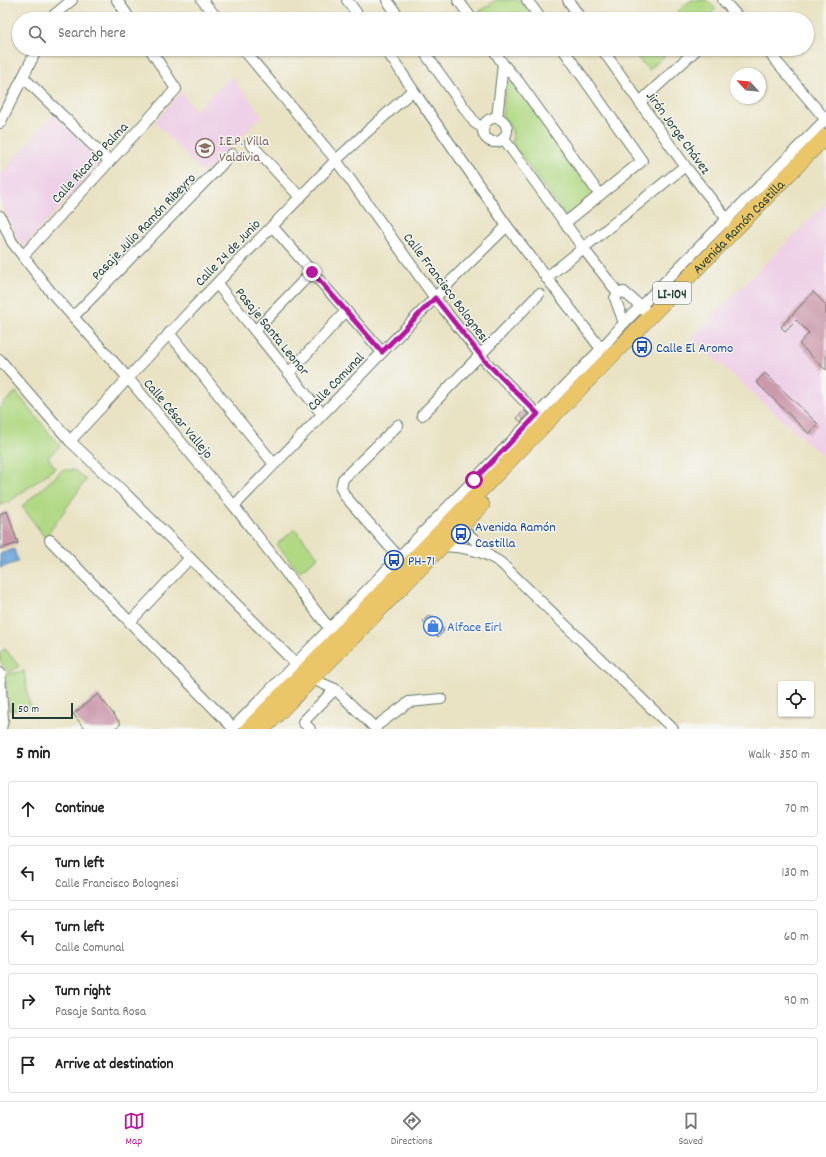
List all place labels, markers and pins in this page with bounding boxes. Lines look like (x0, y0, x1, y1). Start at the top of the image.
place label: I.E.P. Villa Valdivia (219, 132, 269, 168)
school or university icon: I.E.P. Villa Valdivia (194, 137, 216, 159)
bus stop icon: Calle El Aromo (631, 336, 653, 358)
place label: Calle El Aromo (656, 339, 733, 359)
place label: Avenida Ramón Castilla (475, 518, 556, 554)
bus stop icon: Avenida Ramón Castilla (450, 523, 472, 545)
bus stop icon: PH-71 (383, 549, 405, 571)
place label: PH-71 (408, 552, 435, 572)
shop icon: Alface Eirl (422, 615, 444, 637)
place label: Alface Eirl (447, 618, 503, 638)

